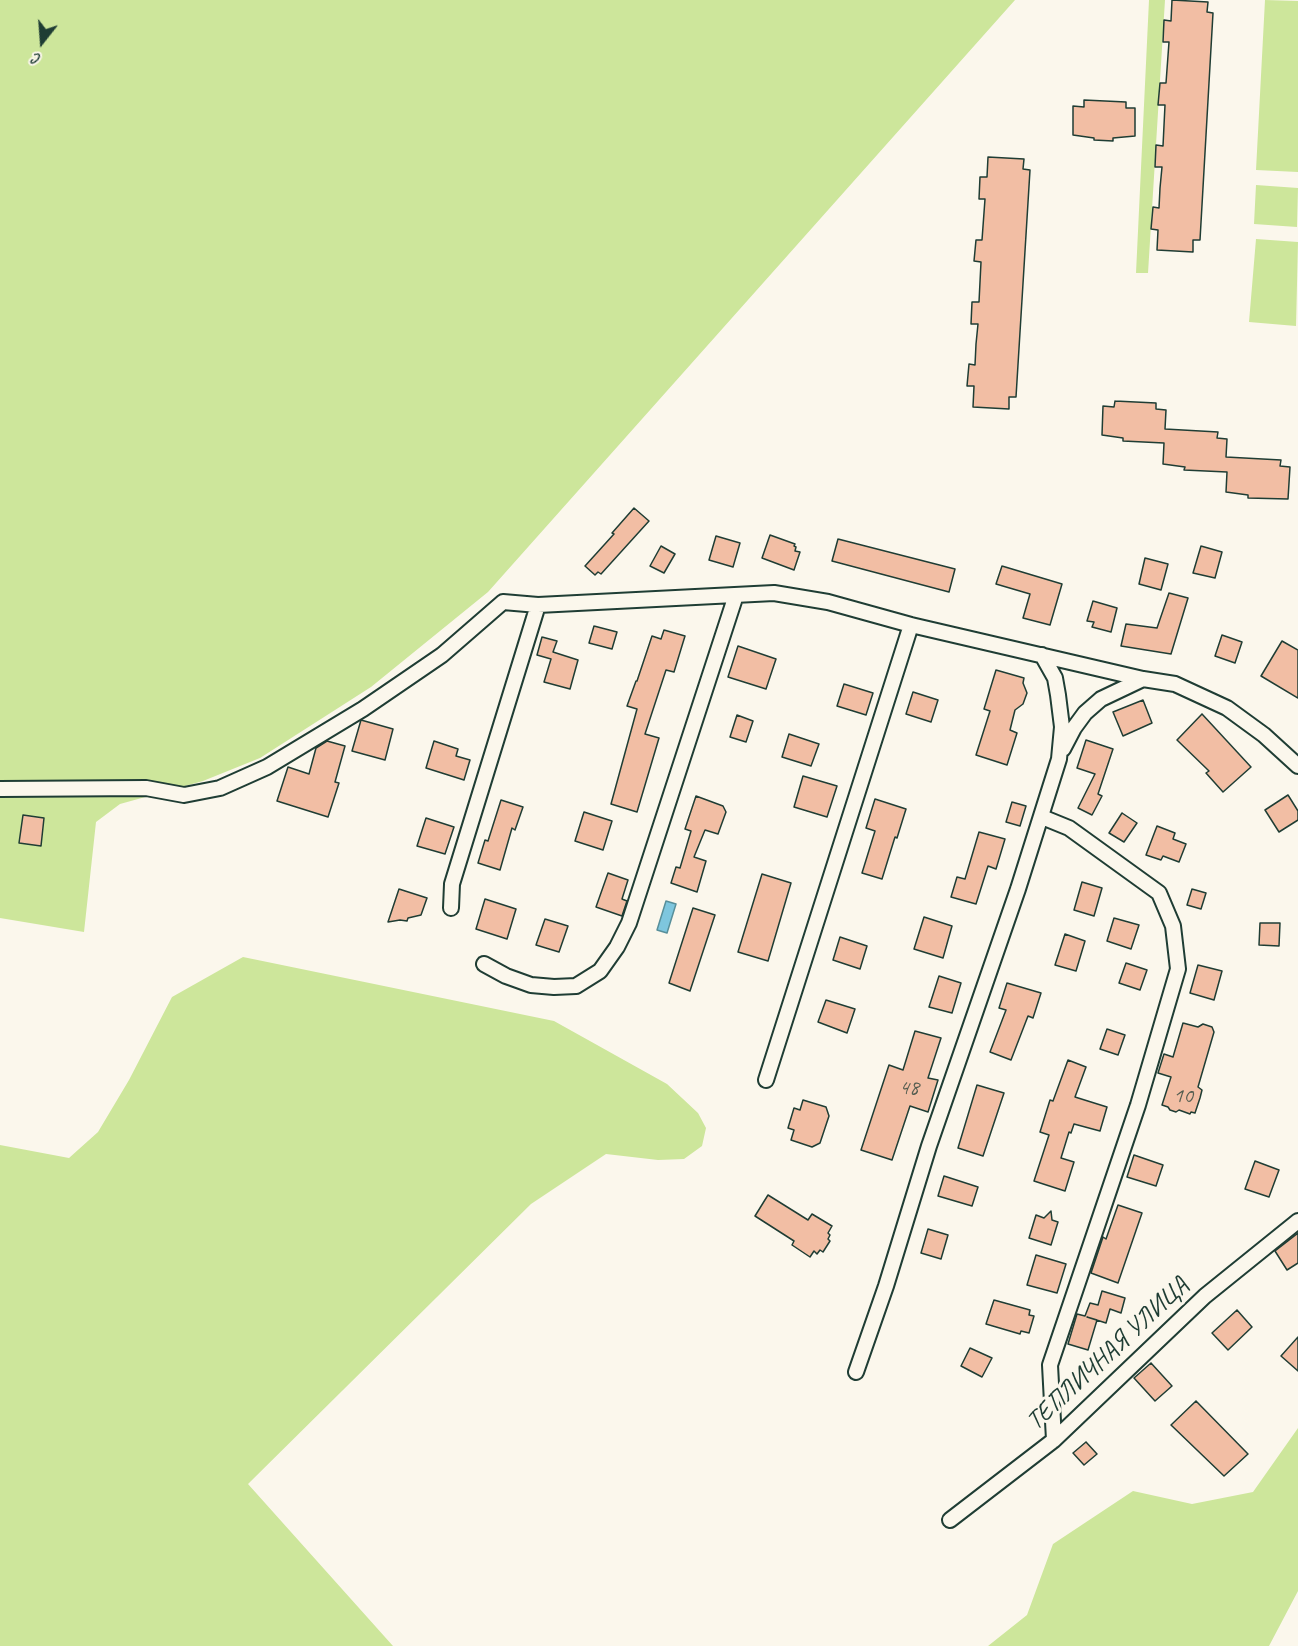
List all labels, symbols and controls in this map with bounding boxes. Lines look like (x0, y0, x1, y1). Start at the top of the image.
north arrow (12, 12, 72, 72)
text: С (30, 49, 43, 70)
house number: 48 (899, 1075, 919, 1101)
house number: 10 (1173, 1083, 1193, 1109)
street label: ТЕПЛИЧНАЯ УЛИЦА (1021, 1271, 1195, 1437)

